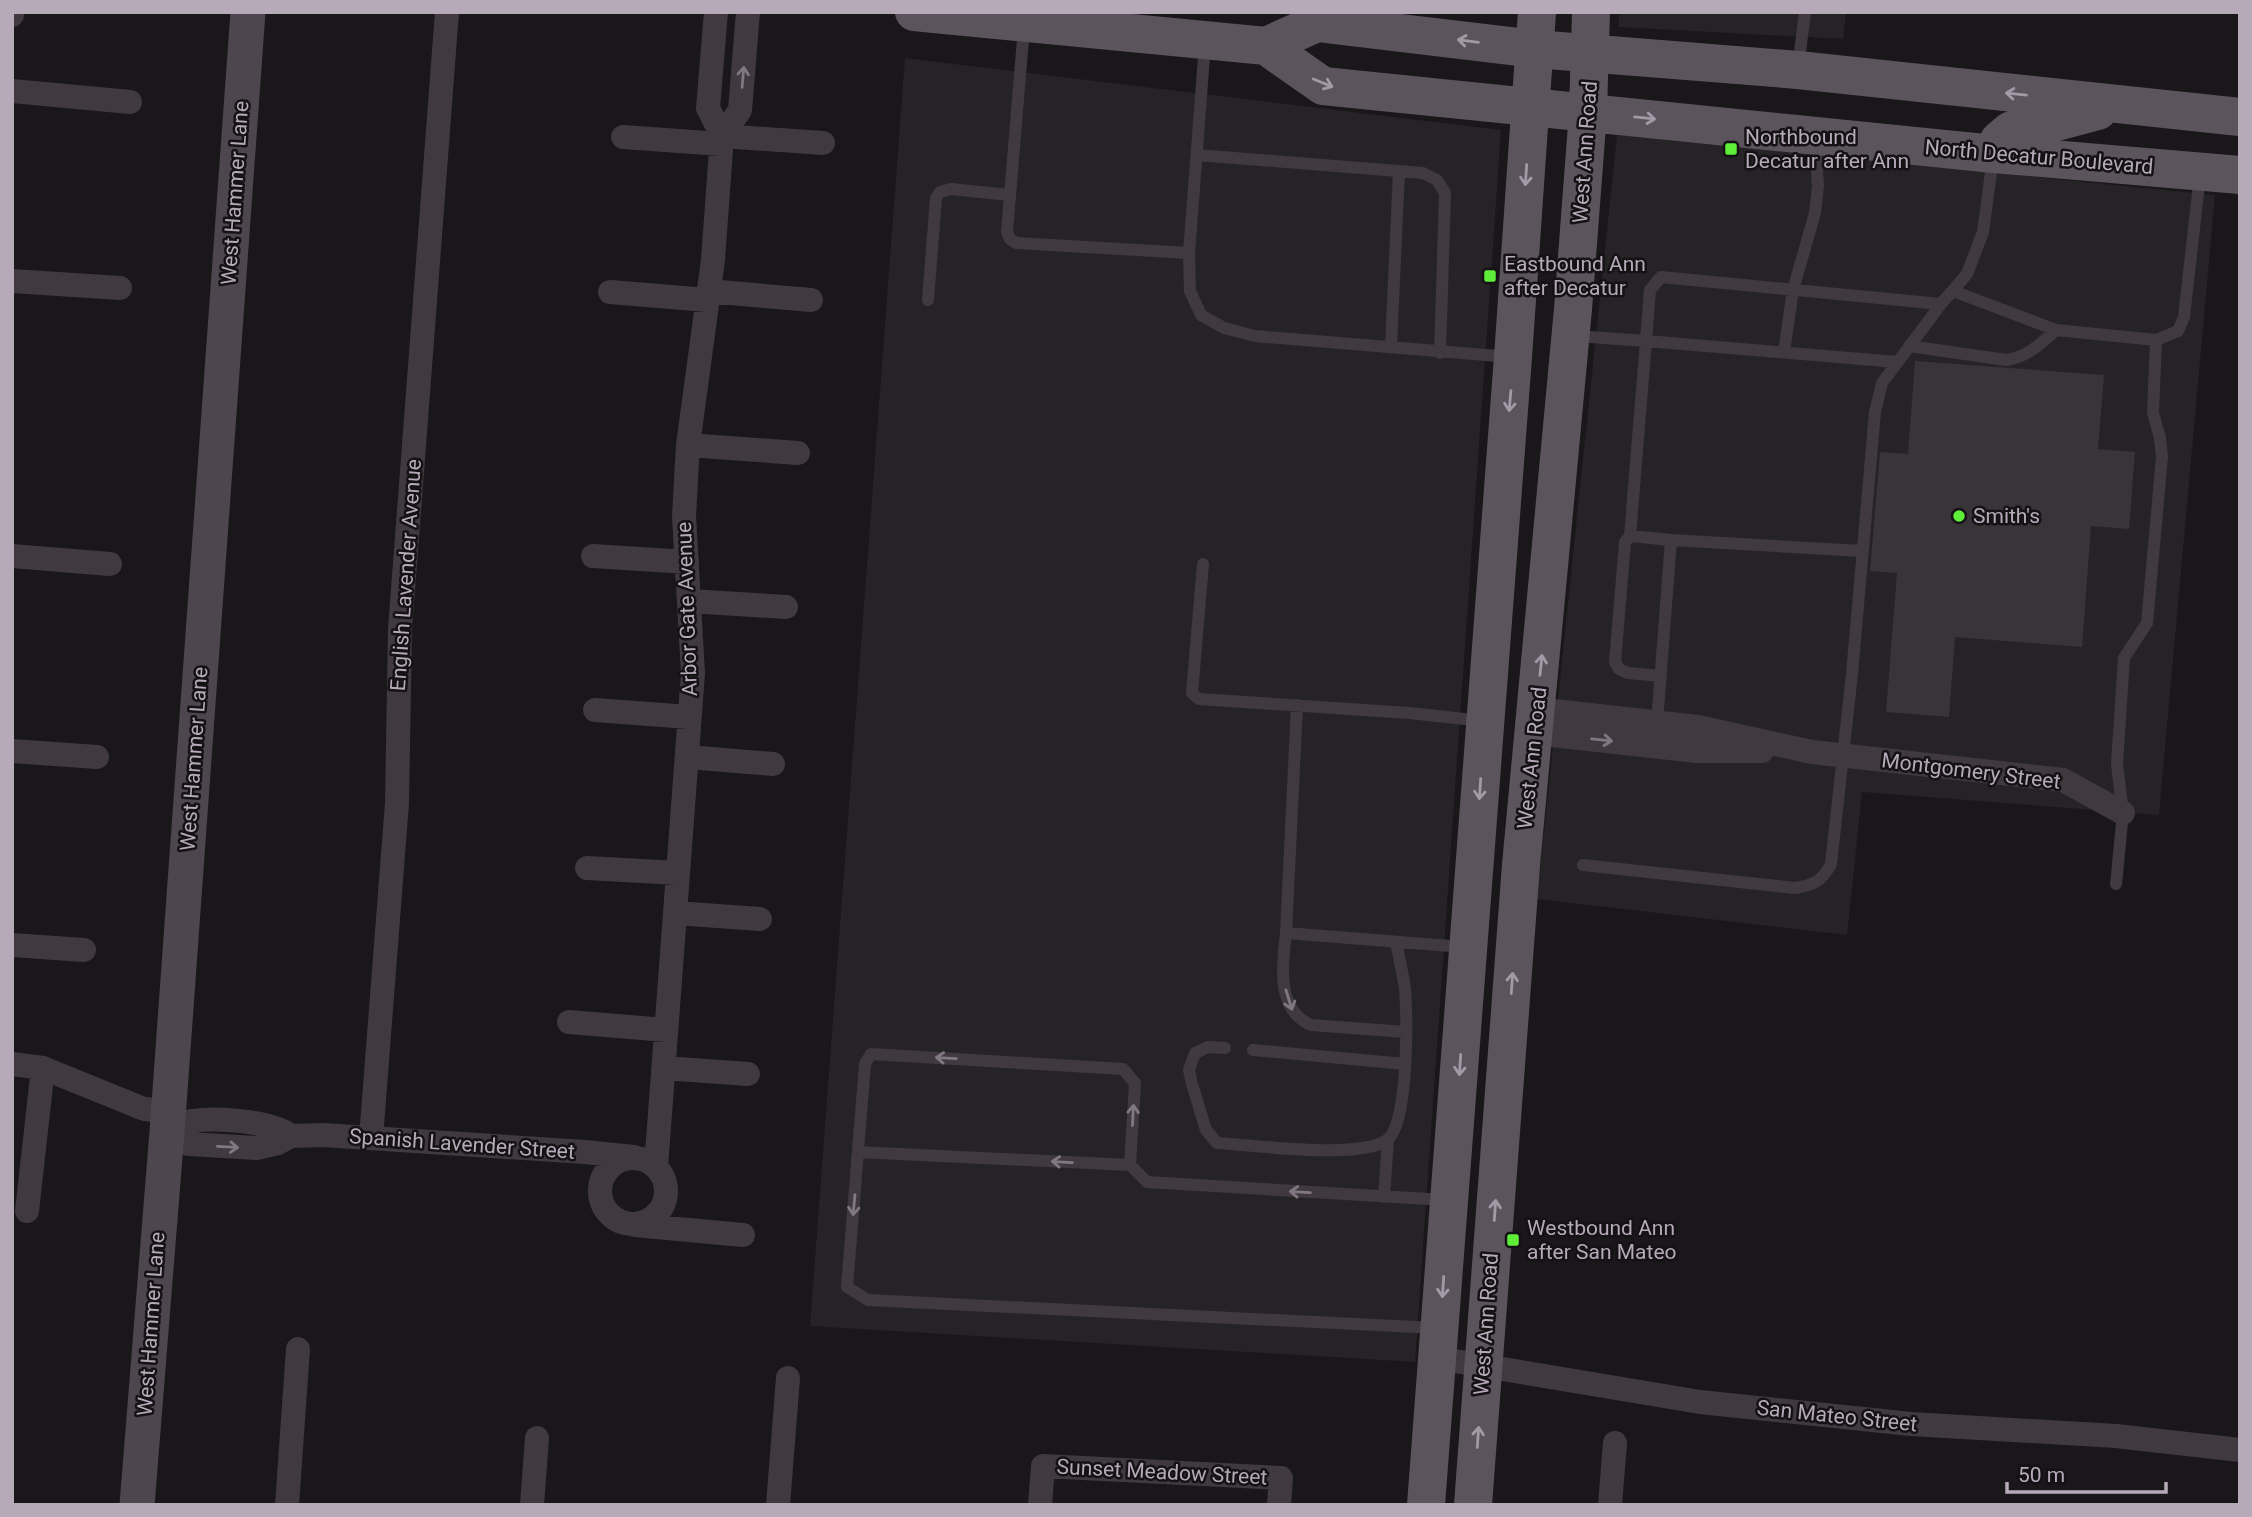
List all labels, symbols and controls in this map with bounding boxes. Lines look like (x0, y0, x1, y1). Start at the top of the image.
one-way arrow (1457, 34, 1479, 47)
one-way arrow (737, 66, 750, 89)
one-way arrow (1312, 77, 1333, 90)
street label: West Ann Road (1568, 80, 1602, 224)
one-way arrow (2005, 87, 2028, 100)
street label: West Hammer Lane (217, 100, 253, 286)
one-way arrow (1634, 112, 1656, 125)
place label: Northbound Decatur after Ann (1745, 125, 1909, 173)
street label: North Decatur Boulevard (1924, 135, 2154, 179)
marker: Northbound Decatur after Ann (1723, 141, 1739, 157)
one-way arrow (1519, 163, 1532, 185)
place label: Eastbound Ann after Decatur (1504, 252, 1646, 300)
marker: Eastbound Ann after Decatur (1482, 268, 1498, 284)
one-way arrow (1503, 390, 1516, 412)
street label: English Lavender Avenue (386, 458, 426, 692)
place label: Smith's (1973, 504, 2040, 528)
marker: Smith's (1951, 508, 1967, 524)
street label: Arbor Gate Avenue (672, 521, 702, 697)
one-way arrow (1535, 654, 1548, 677)
street label: West Hammer Lane (176, 666, 212, 852)
street label: West Ann Road (1513, 686, 1551, 830)
one-way arrow (1590, 734, 1613, 747)
street label: Montgomery Street (1880, 748, 2062, 794)
one-way arrow (1474, 778, 1487, 801)
one-way arrow (1506, 972, 1519, 995)
one-way arrow (1284, 989, 1296, 1011)
one-way arrow (935, 1052, 958, 1065)
one-way arrow (1453, 1053, 1466, 1076)
one-way arrow (1127, 1104, 1140, 1127)
street label: Spanish Lavender Street (348, 1124, 576, 1164)
one-way arrow (217, 1141, 239, 1154)
one-way arrow (1051, 1155, 1074, 1168)
one-way arrow (1289, 1185, 1312, 1198)
one-way arrow (847, 1193, 860, 1215)
one-way arrow (1489, 1199, 1502, 1222)
place label: Westbound Ann after San Mateo (1527, 1216, 1677, 1264)
street label: West Hammer Lane (133, 1231, 169, 1417)
marker: Westbound Ann after San Mateo (1505, 1232, 1521, 1248)
street label: West Ann Road (1469, 1252, 1503, 1396)
one-way arrow (1436, 1275, 1449, 1298)
street label: San Mateo Street (1756, 1396, 1918, 1436)
one-way arrow (1471, 1425, 1484, 1448)
scale bar (2007, 1450, 2166, 1494)
street label: Sunset Meadow Street (1056, 1454, 1268, 1490)
text: 50 m (2018, 1463, 2065, 1487)

